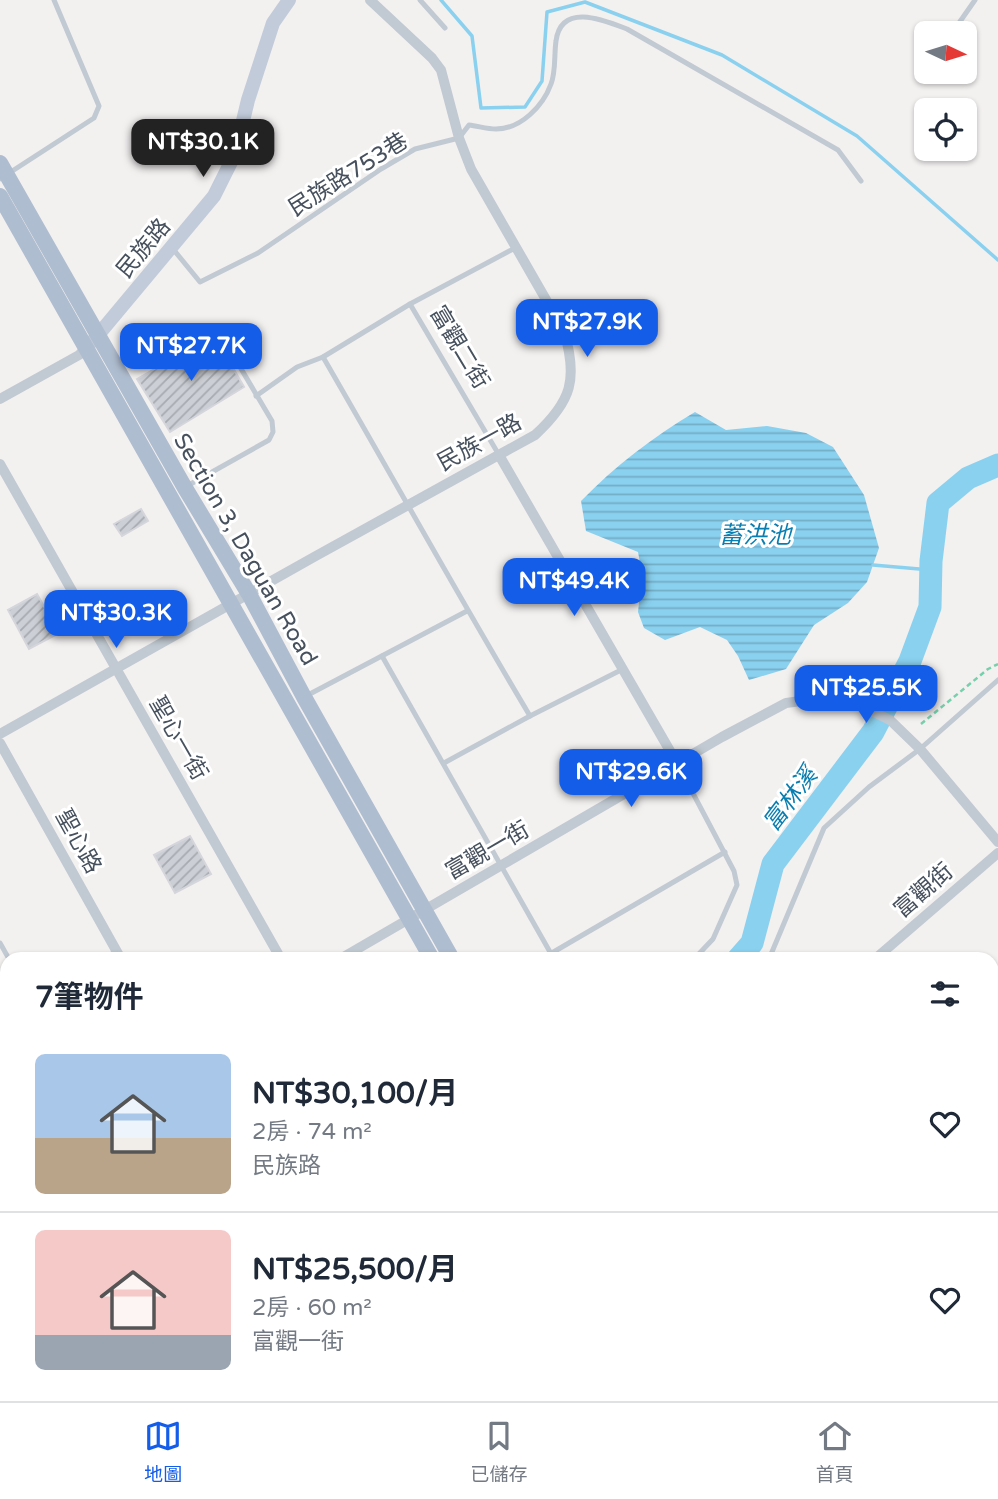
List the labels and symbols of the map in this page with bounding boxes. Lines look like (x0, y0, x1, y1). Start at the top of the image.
north arrow (914, 21, 976, 84)
pin: NT$30.1K (131, 120, 275, 179)
street label: 民族路753巷 (284, 127, 413, 223)
street label: 民族路 (111, 213, 177, 284)
pin: NT$27.9K (515, 300, 659, 359)
street label: 富觀二街 (423, 301, 495, 394)
pin: NT$27.7K (119, 324, 263, 383)
street label: 民族一路 (432, 408, 527, 477)
street label: Section 3, Daguan Road (167, 428, 323, 671)
water label: 蓄洪池 (719, 521, 794, 550)
pin: NT$49.4K (502, 558, 646, 618)
pin: NT$30.3K (44, 590, 188, 650)
pin: NT$25.5K (794, 666, 938, 725)
street label: 聖心一街 (143, 692, 213, 785)
pin: NT$29.6K (559, 750, 703, 809)
water label: 富林溪 (757, 759, 825, 837)
street label: 聖心路 (49, 805, 107, 878)
street label: 富觀一街 (441, 816, 534, 886)
street label: 富觀街 (888, 858, 959, 924)

